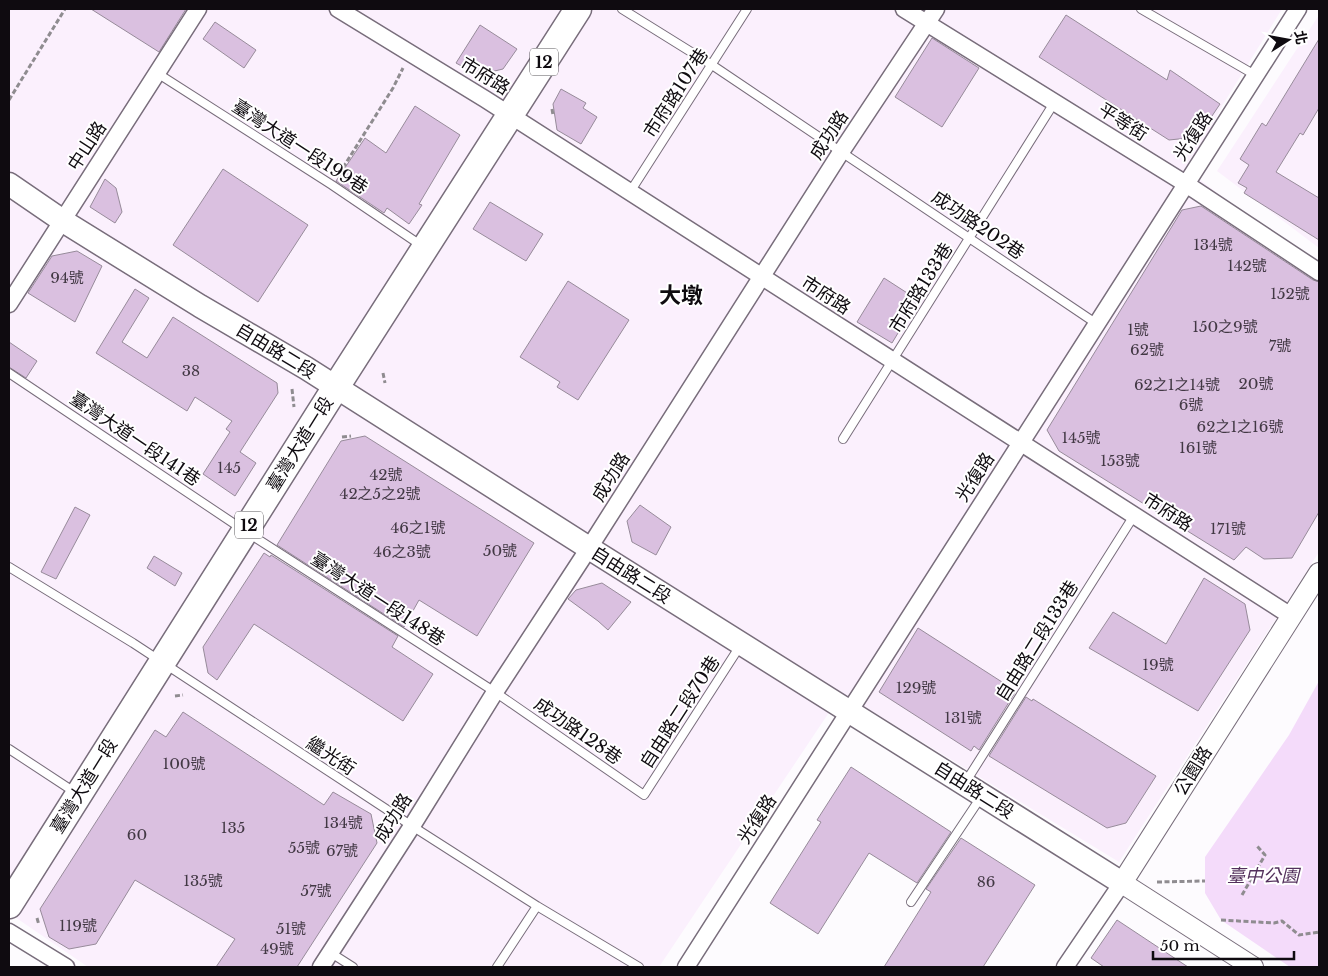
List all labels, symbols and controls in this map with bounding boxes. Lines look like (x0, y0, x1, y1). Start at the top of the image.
north arrow (1263, 15, 1313, 65)
text: 北 (1291, 29, 1311, 46)
street label: 市府路107巷 (639, 44, 713, 142)
road number: 12 (530, 48, 558, 76)
street label: 市府路 (456, 52, 514, 100)
street label: 臺灣大道一段199巷 (228, 95, 372, 199)
street label: 平等街 (1094, 98, 1152, 146)
street label: 成功路 (805, 106, 853, 164)
street label: 光復路 (1169, 107, 1217, 165)
street label: 中山路 (63, 117, 111, 175)
street label: 成功路202巷 (927, 186, 1029, 264)
house number: 134號 (1193, 235, 1233, 254)
street label: 市府路133巷 (885, 239, 957, 337)
house number: 142號 (1227, 256, 1267, 275)
house number: 94號 (50, 268, 84, 287)
street label: 市府路 (797, 271, 855, 319)
district label: 大墩 (659, 282, 703, 309)
house number: 152號 (1270, 284, 1310, 303)
house number: 150之9號 (1192, 317, 1258, 336)
street label: 自由路二段 (232, 318, 320, 384)
house number: 1號 (1127, 320, 1149, 339)
house number: 7號 (1269, 336, 1291, 355)
house number: 62號 (1130, 340, 1164, 359)
house number: 38 (182, 361, 200, 380)
house number: 20號 (1239, 374, 1273, 393)
house number: 62之1之14號 (1134, 375, 1220, 394)
street label: 臺灣大道一段141巷 (66, 387, 204, 491)
street label: 臺灣大道一段 (262, 392, 338, 496)
house number: 6號 (1179, 395, 1203, 414)
house number: 62之1之16號 (1197, 417, 1283, 436)
house number: 145號 (1062, 428, 1101, 447)
house number: 161號 (1179, 438, 1217, 457)
street label: 成功路 (587, 448, 635, 506)
street label: 光復路 (951, 448, 999, 506)
house number: 153號 (1100, 451, 1140, 470)
house number: 145 (217, 458, 241, 477)
house number: 42號 (369, 465, 403, 484)
house number: 42之5之2號 (340, 484, 420, 503)
street label: 市府路 (1139, 488, 1197, 536)
road number: 12 (235, 512, 263, 538)
house number: 46之1號 (390, 518, 446, 537)
house number: 171號 (1210, 519, 1246, 538)
house number: 50號 (483, 541, 517, 560)
house number: 46之3號 (373, 542, 431, 561)
street label: 自由路二段 (587, 542, 675, 608)
street label: 臺灣大道一段148巷 (307, 547, 449, 651)
street label: 自由路二段133巷 (991, 577, 1083, 705)
street label: 自由路二段70巷 (635, 652, 725, 772)
house number: 19號 (1142, 655, 1174, 674)
house number: 129號 (896, 678, 936, 697)
street label: 成功路128巷 (530, 693, 626, 769)
house number: 131號 (944, 708, 982, 727)
street label: 繼光街 (302, 732, 360, 780)
street label: 臺灣大道一段 (46, 734, 122, 838)
street label: 公園路 (1169, 742, 1217, 800)
house number: 100號 (162, 754, 206, 773)
street label: 自由路二段 (930, 757, 1018, 823)
street label: 成功路 (369, 789, 417, 847)
street label: 光復路 (733, 790, 781, 848)
house number: 134號 (323, 813, 363, 832)
house number: 135 (221, 818, 245, 837)
house number: 60 (127, 825, 147, 844)
house number: 55號 (288, 838, 320, 857)
house number: 67號 (326, 841, 358, 860)
park label: 臺中公園 (1227, 865, 1302, 887)
house number: 135號 (183, 871, 223, 890)
house number: 86 (977, 872, 995, 891)
house number: 57號 (300, 881, 332, 900)
house number: 119號 (59, 916, 97, 935)
house number: 51號 (276, 919, 306, 938)
scale bar (1153, 928, 1294, 960)
text: 50 m (1160, 936, 1200, 955)
house number: 49號 (260, 939, 294, 958)

